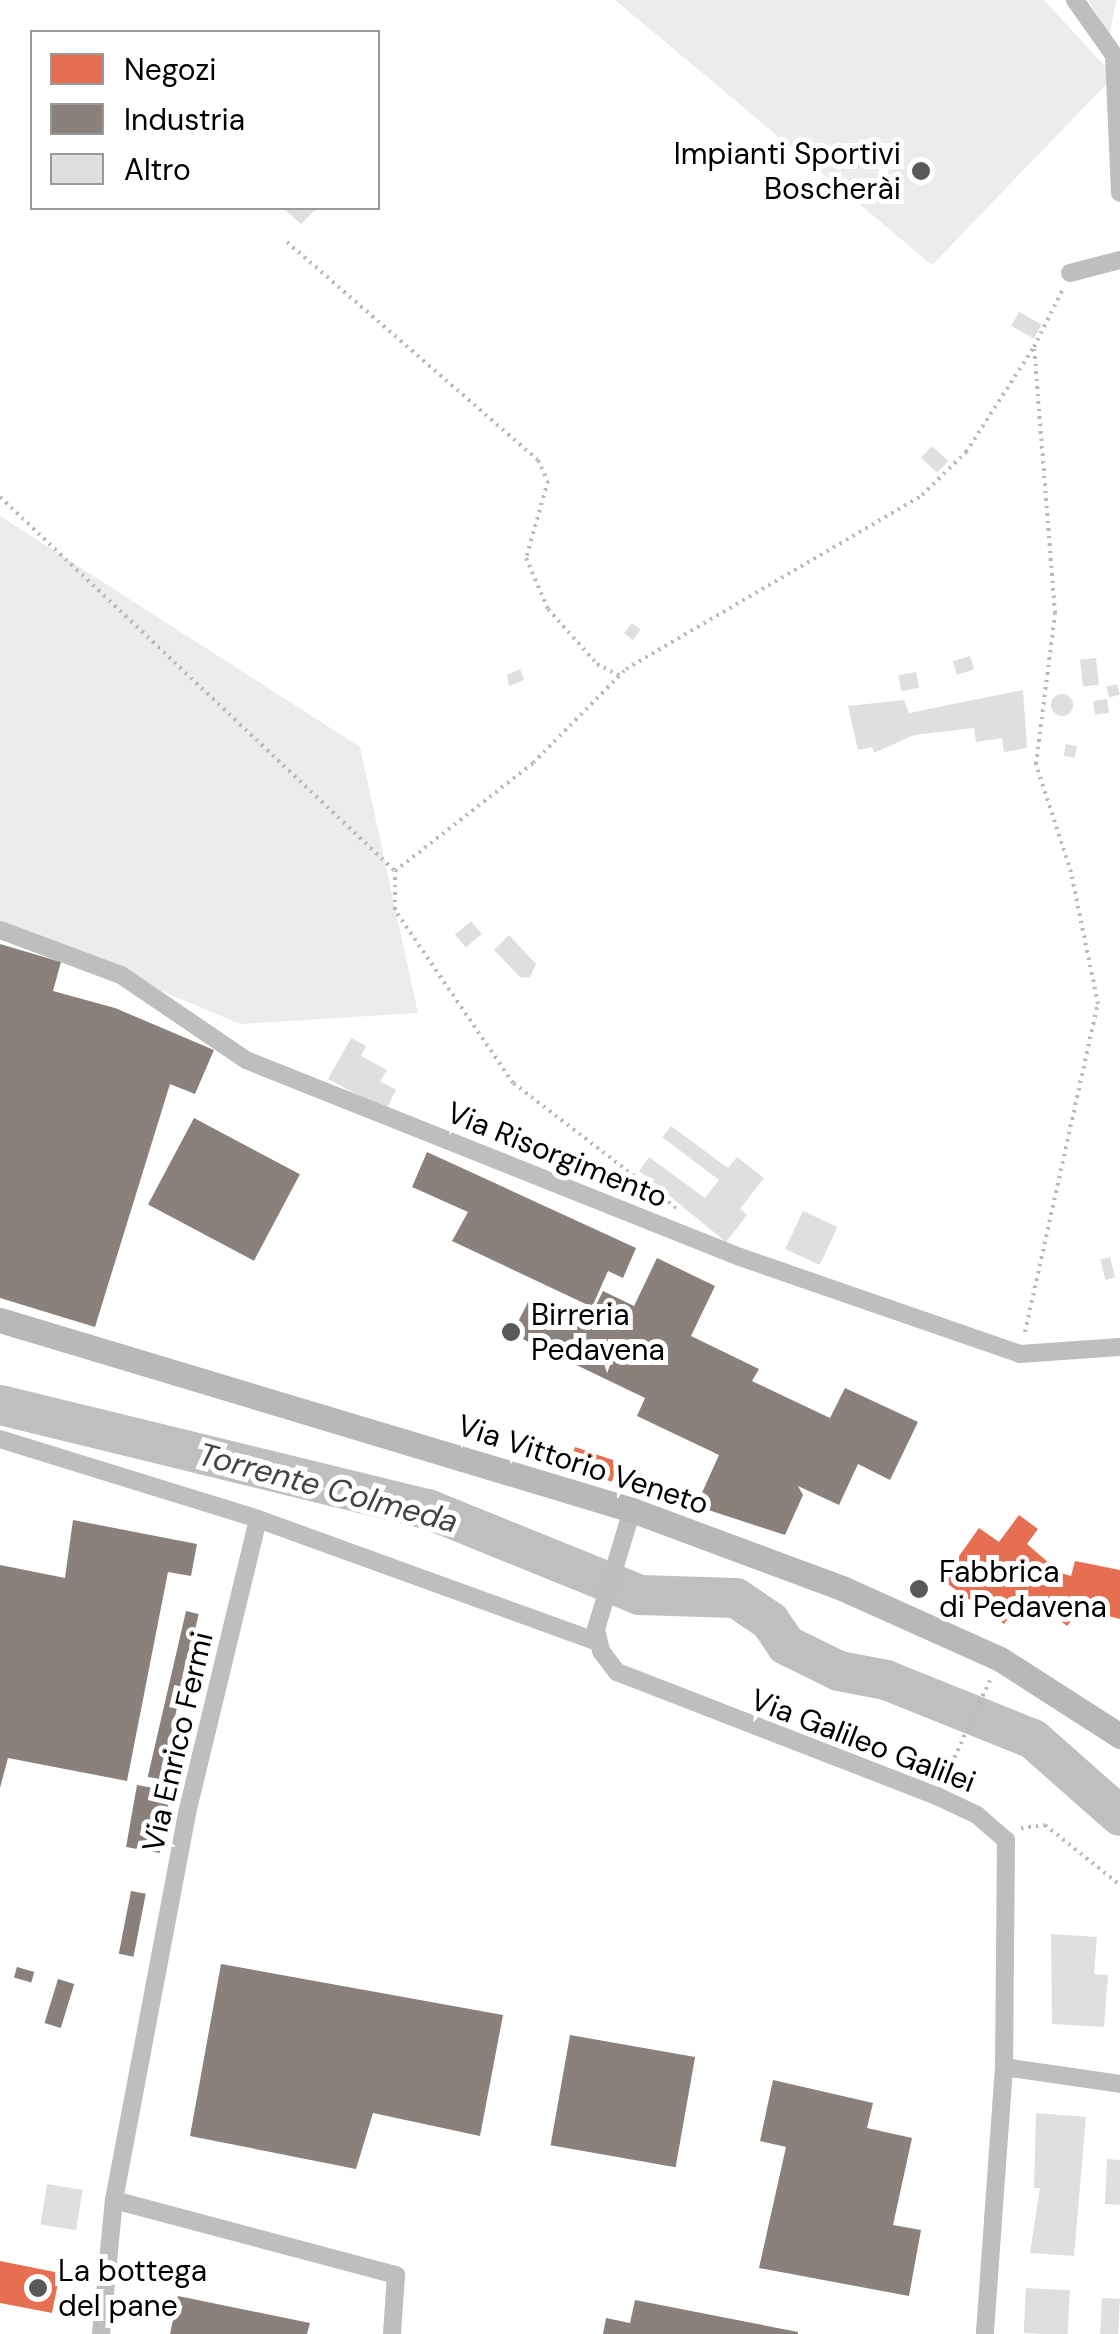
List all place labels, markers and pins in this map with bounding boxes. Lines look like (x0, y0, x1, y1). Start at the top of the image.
place label: Impianti Sportivi Boscherài (674, 136, 901, 206)
marker: Impianti Sportivi Boscherài (910, 160, 932, 182)
place label: Birreria Pedavena (531, 1297, 665, 1368)
marker: Birreria Pedavena (500, 1321, 522, 1343)
place label: Fabbrica di Pedavena (939, 1554, 1107, 1624)
marker: Fabbrica di Pedavena (908, 1578, 930, 1600)
place label: La bottega del pane (58, 2253, 207, 2324)
marker: La bottega del pane (27, 2277, 49, 2299)

